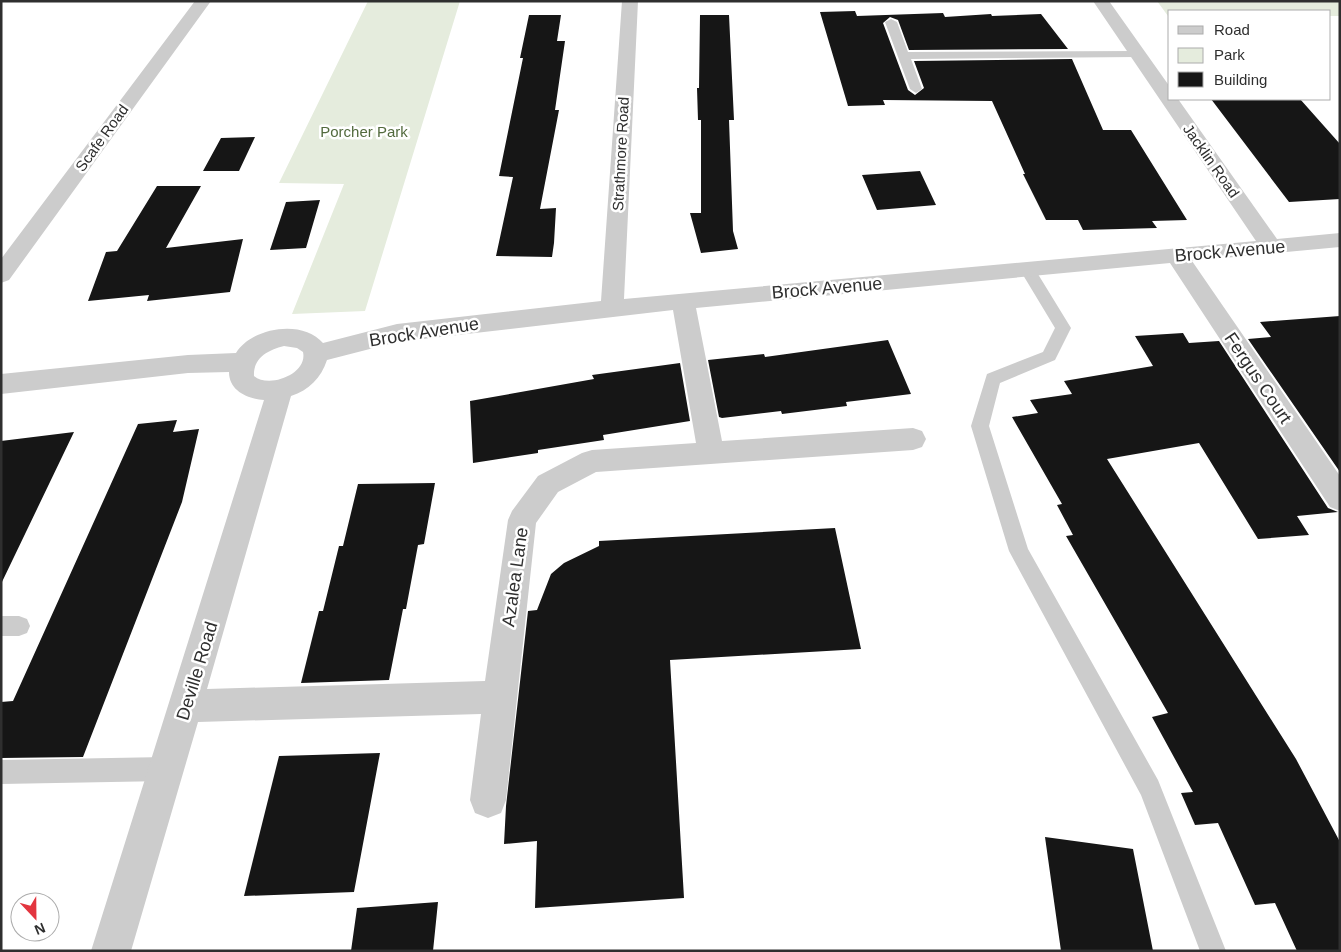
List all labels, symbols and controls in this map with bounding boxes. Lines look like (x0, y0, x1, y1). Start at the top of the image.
legend (1168, 10, 1331, 100)
text: Road (1214, 21, 1250, 38)
text: Park (1214, 46, 1245, 63)
text: Building (1214, 71, 1267, 88)
street label: Strathmore Road (609, 96, 632, 211)
street label: Scafe Road (72, 101, 132, 174)
street label: Jacklin Road (1180, 121, 1243, 201)
park label: Porcher Park (320, 123, 408, 140)
street label: Brock Avenue (1174, 236, 1286, 266)
street label: Brock Avenue (771, 273, 883, 303)
street label: Brock Avenue (368, 313, 480, 351)
street label: Fergus Court (1220, 329, 1296, 427)
street label: Azalea Lane (498, 526, 532, 628)
street label: Deville Road (173, 619, 221, 723)
north arrow (10, 892, 60, 942)
text: N (32, 920, 48, 938)

